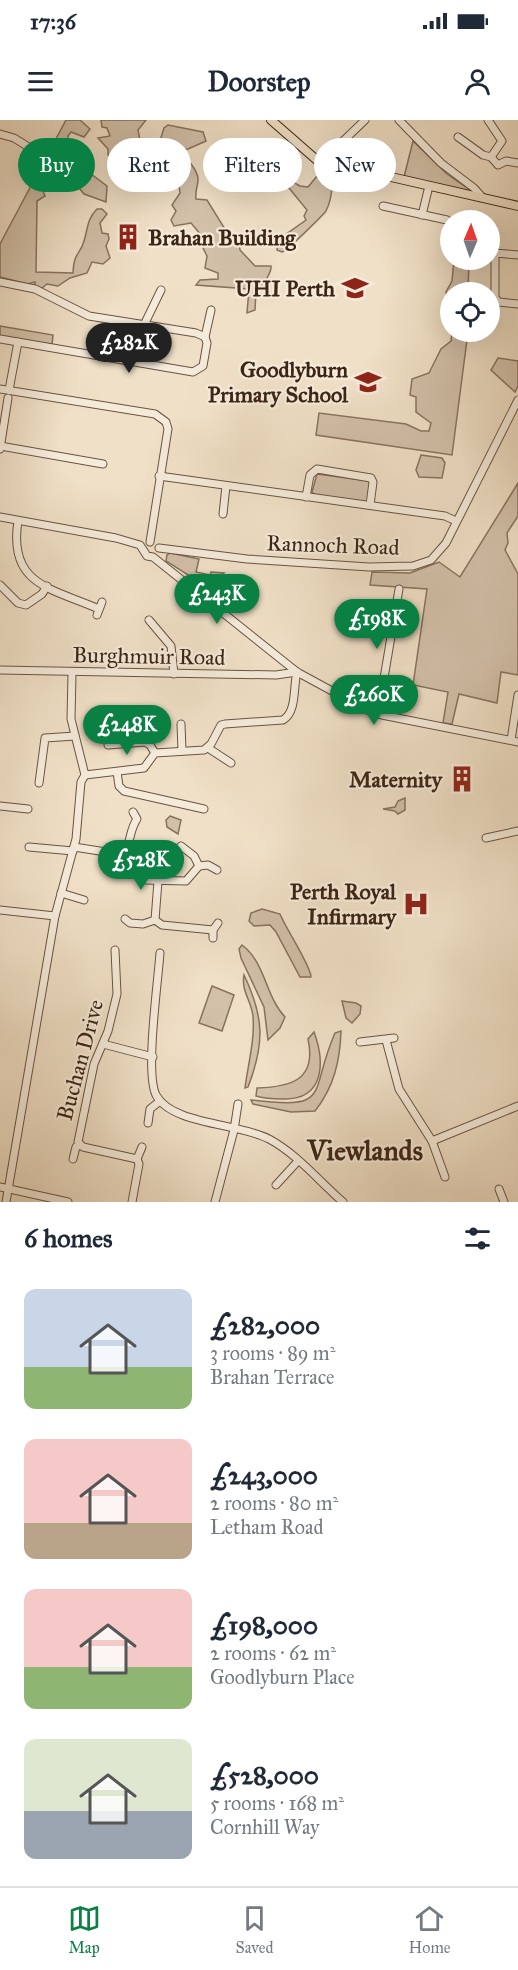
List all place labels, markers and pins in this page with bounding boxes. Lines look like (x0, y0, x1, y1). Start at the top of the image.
building icon: Brahan Building (113, 222, 143, 252)
place label: Brahan Building (148, 224, 296, 251)
school or university icon: UHI Perth (340, 273, 370, 303)
place label: UHI Perth (235, 275, 336, 302)
pin: £282K (87, 323, 171, 374)
place label: Goodlyburn Primary School (208, 356, 349, 408)
school or university icon: Goodlyburn Primary School (353, 367, 383, 397)
pin: £243K (175, 574, 259, 625)
pin: £198K (335, 599, 419, 650)
pin: £260K (332, 675, 416, 726)
pin: £248K (85, 705, 169, 756)
building icon: Maternity (447, 764, 477, 794)
place label: Maternity (349, 766, 444, 793)
pin: £528K (99, 840, 183, 891)
place label: Perth Royal Infirmary (290, 878, 398, 930)
hospital icon: Perth Royal Infirmary (401, 889, 431, 919)

